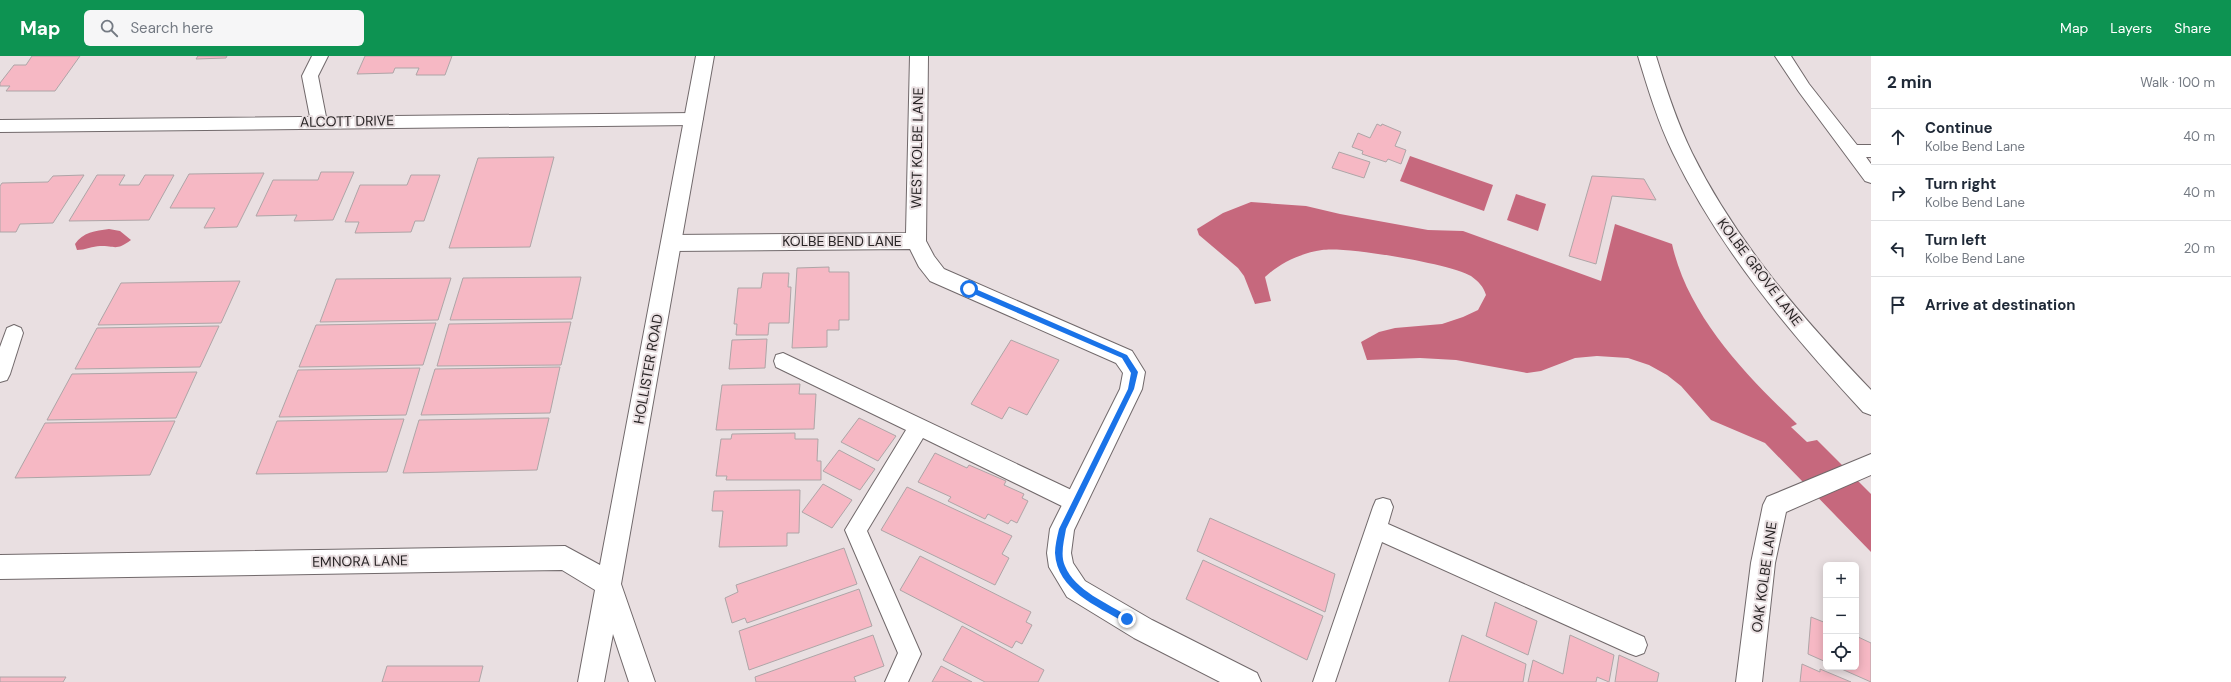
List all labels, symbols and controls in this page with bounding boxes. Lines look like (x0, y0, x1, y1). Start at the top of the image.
search box (84, 10, 364, 46)
text: Map (20, 16, 60, 41)
icon: search (98, 17, 120, 39)
text: Search here (130, 18, 213, 38)
text: Map (2060, 19, 2088, 37)
text: Layers (2110, 19, 2152, 37)
text: Share (2174, 19, 2211, 37)
text: 2 min (1887, 71, 1932, 93)
text: Walk · 100 m (2140, 74, 2215, 91)
street label: WEST KOLBE LANE (907, 87, 927, 209)
street label: ALCOTT DRIVE (300, 111, 394, 131)
text: Continue (1925, 118, 1993, 138)
icon: ahead (1887, 126, 1909, 148)
text: 40 m (2183, 128, 2215, 145)
text: Kolbe Bend Lane (1925, 138, 2025, 155)
text: Turn right (1925, 174, 1996, 194)
icon: right (1887, 182, 1909, 204)
text: 40 m (2183, 184, 2215, 201)
text: Kolbe Bend Lane (1925, 194, 2025, 211)
street label: KOLBE GROVE LANE (1714, 214, 1807, 330)
text: Turn left (1925, 230, 1986, 250)
street label: KOLBE BEND LANE (782, 232, 902, 250)
icon: left (1887, 238, 1909, 260)
text: 20 m (2184, 240, 2215, 257)
text: Kolbe Bend Lane (1925, 250, 2025, 267)
route start (960, 280, 978, 298)
icon: arrive (1887, 294, 1909, 316)
text: Arrive at destination (1925, 295, 2076, 315)
street label: HOLLISTER ROAD (629, 313, 667, 425)
street label: OAK KOLBE LANE (1747, 520, 1781, 633)
street label: EMNORA LANE (312, 551, 408, 571)
map controls (1823, 562, 1859, 670)
button: + (1823, 562, 1859, 598)
button: − (1823, 598, 1859, 634)
route end (1118, 610, 1136, 628)
button: locate (1823, 634, 1859, 670)

